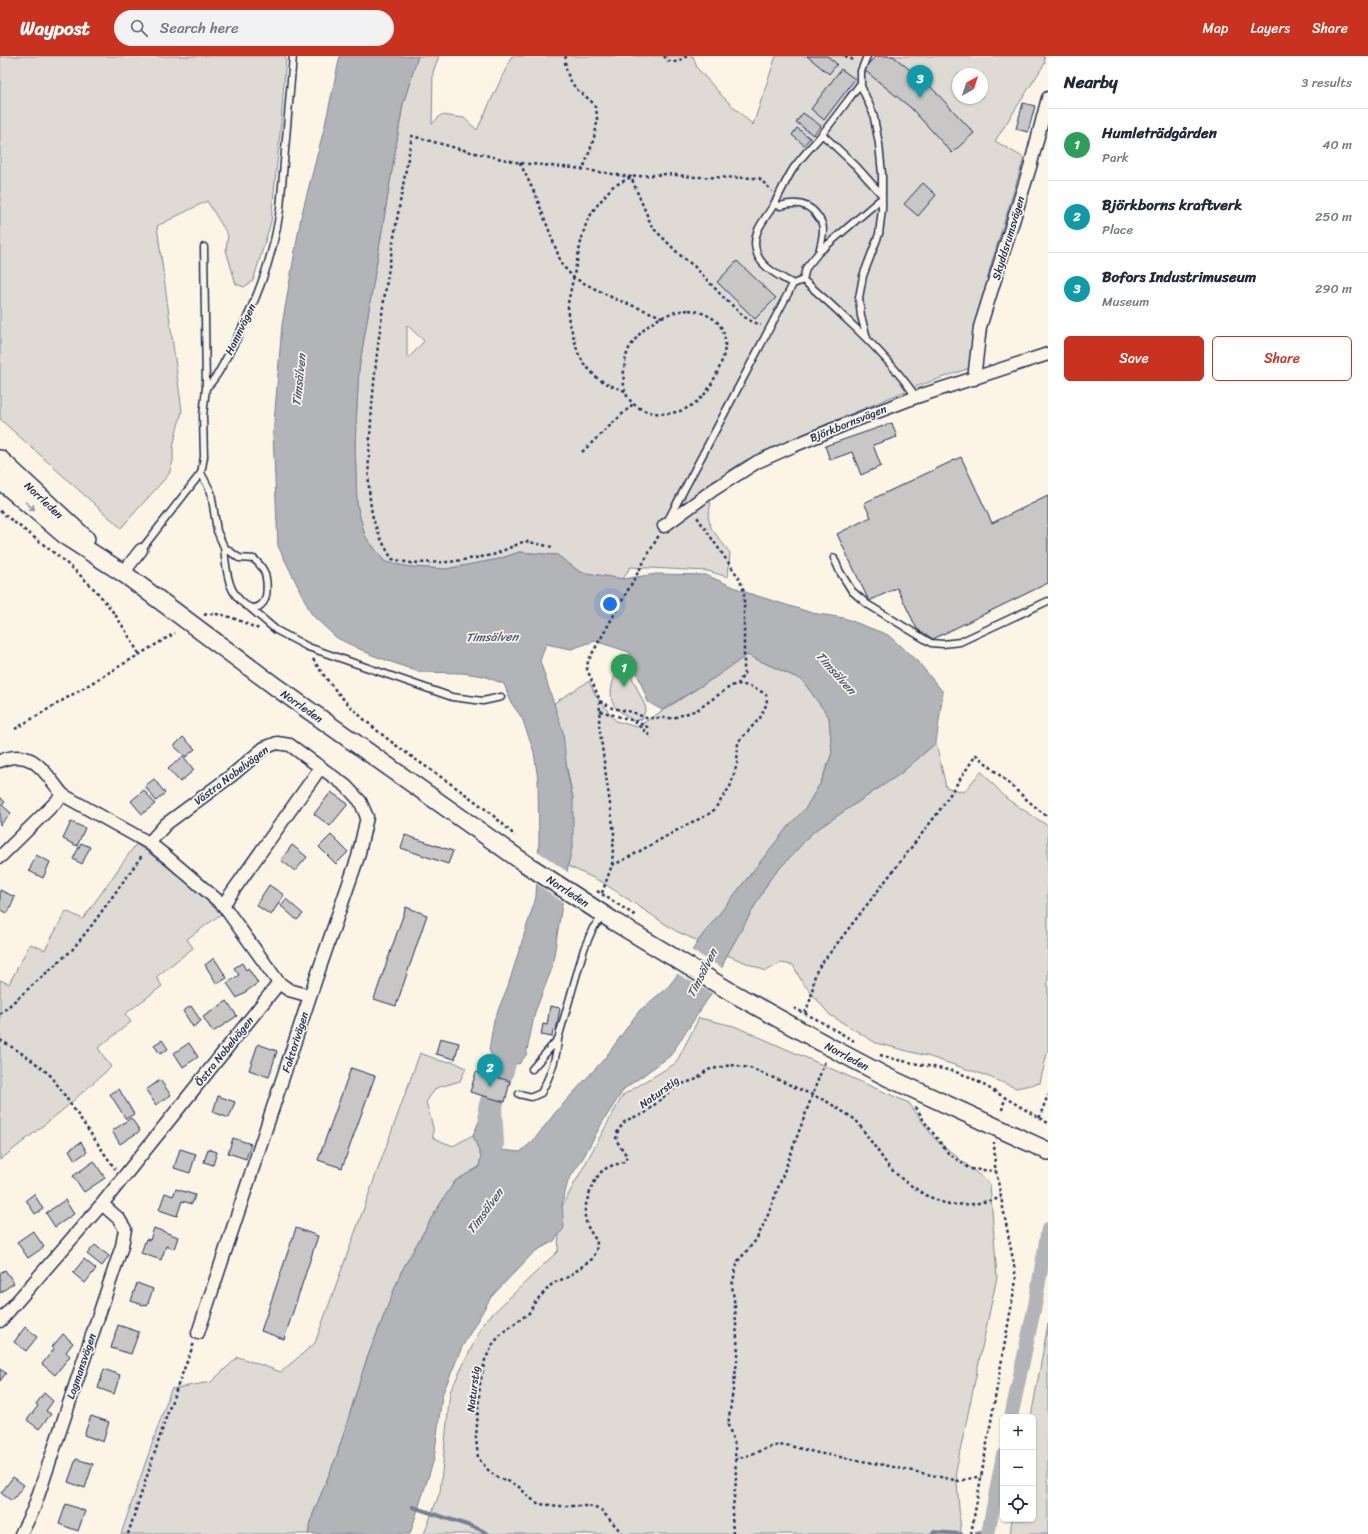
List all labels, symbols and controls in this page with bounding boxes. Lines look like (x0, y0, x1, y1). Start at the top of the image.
search box (114, 10, 394, 46)
text: Waypost (20, 12, 90, 45)
text: Search here (160, 15, 239, 41)
text: Map (1203, 16, 1228, 41)
text: Layers (1250, 16, 1290, 41)
text: Share (1312, 16, 1348, 41)
icon: search (128, 17, 150, 39)
pin: 3 (907, 65, 933, 98)
text: Nearby (1064, 67, 1118, 97)
north arrow (952, 68, 988, 104)
text: 3 results (1301, 71, 1352, 94)
text: Humleträdgården (1102, 120, 1217, 146)
text: 1 (1074, 133, 1080, 156)
text: 40 m (1322, 133, 1352, 156)
text: Park (1102, 146, 1129, 169)
text: Björkborns kraftverk (1102, 192, 1242, 218)
street label: Skyddsrumsvägen (987, 194, 1030, 282)
text: 2 (1073, 205, 1081, 228)
text: 250 m (1315, 205, 1352, 228)
text: Place (1102, 218, 1133, 241)
text: Bofors Industrimuseum (1102, 264, 1256, 290)
text: 3 (1073, 277, 1081, 300)
text: 290 m (1315, 277, 1352, 300)
text: Museum (1102, 290, 1149, 313)
street label: Hamnvägen (220, 300, 261, 358)
button: Save (1064, 336, 1204, 381)
button: Share (1212, 336, 1352, 381)
water label: Timsälven (285, 351, 313, 407)
street label: Björkbornsvägen (807, 399, 890, 448)
street label: Norrleden (20, 477, 68, 524)
one-way arrow (24, 501, 35, 510)
your location (600, 594, 620, 614)
water label: Timsälven (466, 626, 520, 648)
water label: Timsälven (810, 646, 863, 701)
pin: 1 (611, 654, 637, 687)
street label: Norrleden (277, 685, 327, 728)
street label: Västra Nobelvägen (190, 741, 273, 810)
street label: Norrleden (542, 870, 593, 913)
water label: Timsälven (680, 943, 724, 1001)
street label: Faktorivägen (277, 1009, 314, 1075)
street label: Östra Nobelvägen (190, 1012, 259, 1090)
street label: Norrleden (821, 1037, 872, 1076)
pin: 2 (477, 1054, 503, 1087)
street label: Naturstig (635, 1071, 684, 1114)
water label: Timsälven (461, 1182, 510, 1239)
street label: Lagmansvägen (61, 1331, 102, 1402)
street label: Naturstig (461, 1365, 486, 1413)
map controls (1000, 1414, 1036, 1522)
button: + (1000, 1414, 1036, 1450)
button: − (1000, 1450, 1036, 1486)
button: locate (1000, 1486, 1036, 1522)

